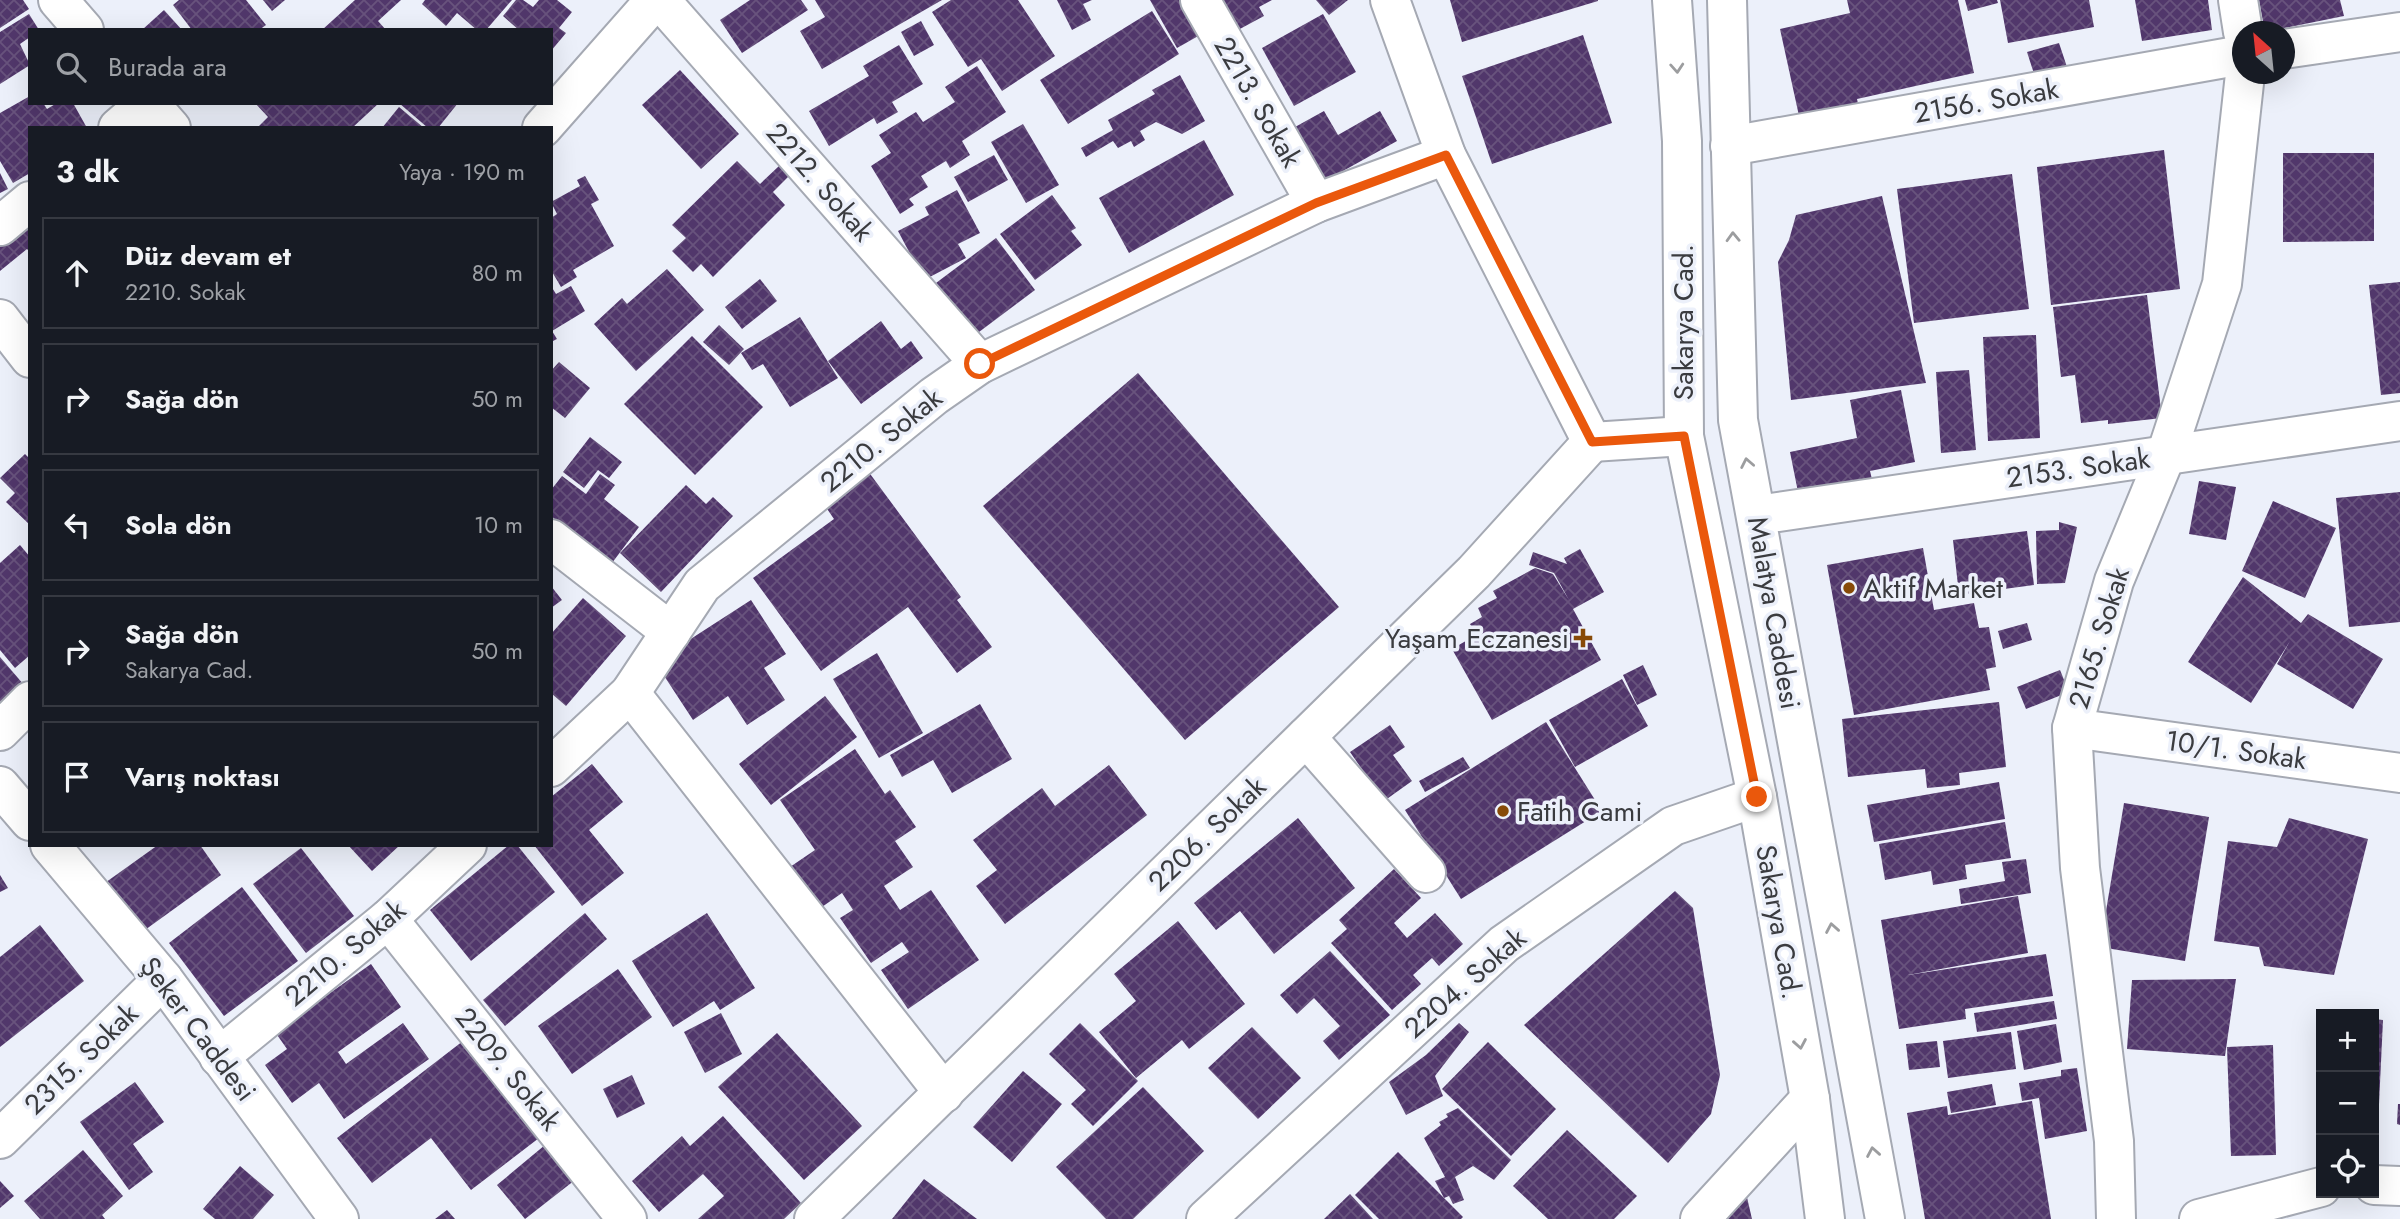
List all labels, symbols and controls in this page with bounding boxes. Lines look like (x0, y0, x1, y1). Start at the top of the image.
north arrow (2232, 21, 2295, 84)
search box (28, 28, 553, 105)
street label: 2213. Sokak (1204, 29, 1312, 176)
icon: search (52, 48, 90, 86)
text: Burada ara (108, 48, 227, 86)
one-way arrow (1669, 63, 1684, 74)
street label: 2156. Sokak (1911, 68, 2062, 134)
street label: 2212. Sokak (757, 113, 884, 251)
text: 3 dk (56, 150, 119, 193)
text: Yaya · 190 m (399, 155, 525, 189)
one-way arrow (1725, 231, 1740, 242)
text: Düz devam et (125, 237, 291, 275)
street label: Sakarya Cad. (1663, 244, 1704, 400)
icon: ahead (58, 254, 96, 292)
text: 80 m (472, 256, 523, 290)
text: 2210. Sokak (125, 275, 246, 309)
route start (964, 348, 995, 379)
street label: 2210. Sokak (811, 377, 951, 502)
icon: right (58, 380, 96, 418)
text: Sağa dön (125, 380, 239, 418)
text: 50 m (471, 382, 523, 416)
street label: 2153. Sokak (2003, 438, 2153, 498)
one-way arrow (1740, 457, 1755, 469)
icon: left (58, 506, 96, 544)
text: Sola dön (125, 506, 232, 544)
text: 10 m (474, 508, 523, 542)
street label: Malatya Caddesi (1737, 514, 1811, 712)
street label: 2165. Sokak (2058, 562, 2140, 714)
place label: Aktif Market (1863, 568, 2003, 609)
marker: Aktif Market (1841, 580, 1857, 596)
text: Sağa dön (125, 615, 239, 653)
place label: Yaşam Eczanesi (1385, 618, 1569, 659)
marker: Yaşam Eczanesi (1575, 630, 1591, 646)
icon: right (58, 632, 96, 670)
text: 50 m (471, 634, 523, 668)
text: Sakarya Cad. (125, 653, 253, 687)
street label: 10/1. Sokak (2163, 720, 2310, 780)
icon: arrive (58, 758, 96, 796)
text: Varış noktası (125, 758, 280, 796)
street label: 2206. Sokak (1139, 767, 1276, 901)
route end (1741, 781, 1772, 812)
place label: Fatih Cami (1517, 791, 1643, 832)
marker: Fatih Cami (1495, 803, 1511, 819)
street label: Sakarya Cad. (1745, 842, 1813, 1002)
street label: 2210. Sokak (276, 890, 415, 1016)
street label: 2204. Sokak (1395, 918, 1536, 1048)
one-way arrow (1825, 922, 1840, 934)
street label: Şeker Caddesi (130, 948, 266, 1110)
street label: 2315. Sokak (15, 993, 148, 1124)
street label: 2209. Sokak (445, 998, 571, 1140)
map controls (2316, 1009, 2379, 1198)
button: + (2316, 1009, 2379, 1072)
one-way arrow (1792, 1038, 1807, 1050)
button: − (2316, 1072, 2379, 1135)
button: locate (2316, 1135, 2379, 1198)
one-way arrow (1866, 1146, 1881, 1158)

